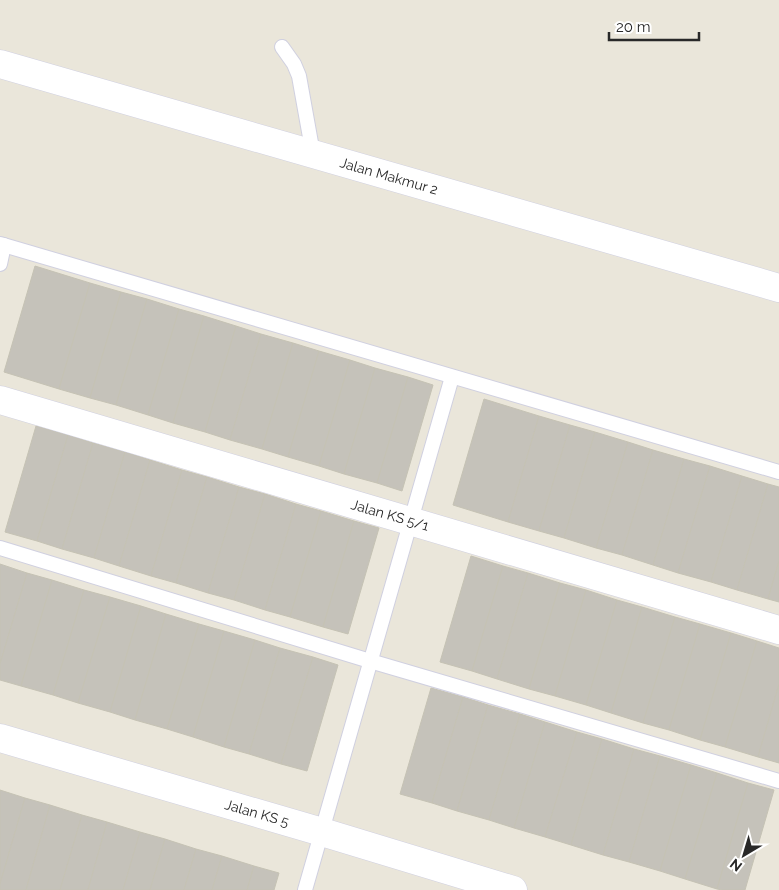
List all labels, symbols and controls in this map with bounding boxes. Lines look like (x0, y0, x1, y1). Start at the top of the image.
scale bar (609, 10, 699, 42)
text: 20 m (616, 18, 651, 36)
street label: Jalan Makmur 2 (338, 154, 440, 198)
street label: Jalan KS 5/1 (349, 496, 431, 534)
street label: Jalan KS 5 (223, 796, 291, 830)
north arrow (719, 830, 769, 880)
text: N (727, 856, 745, 875)

